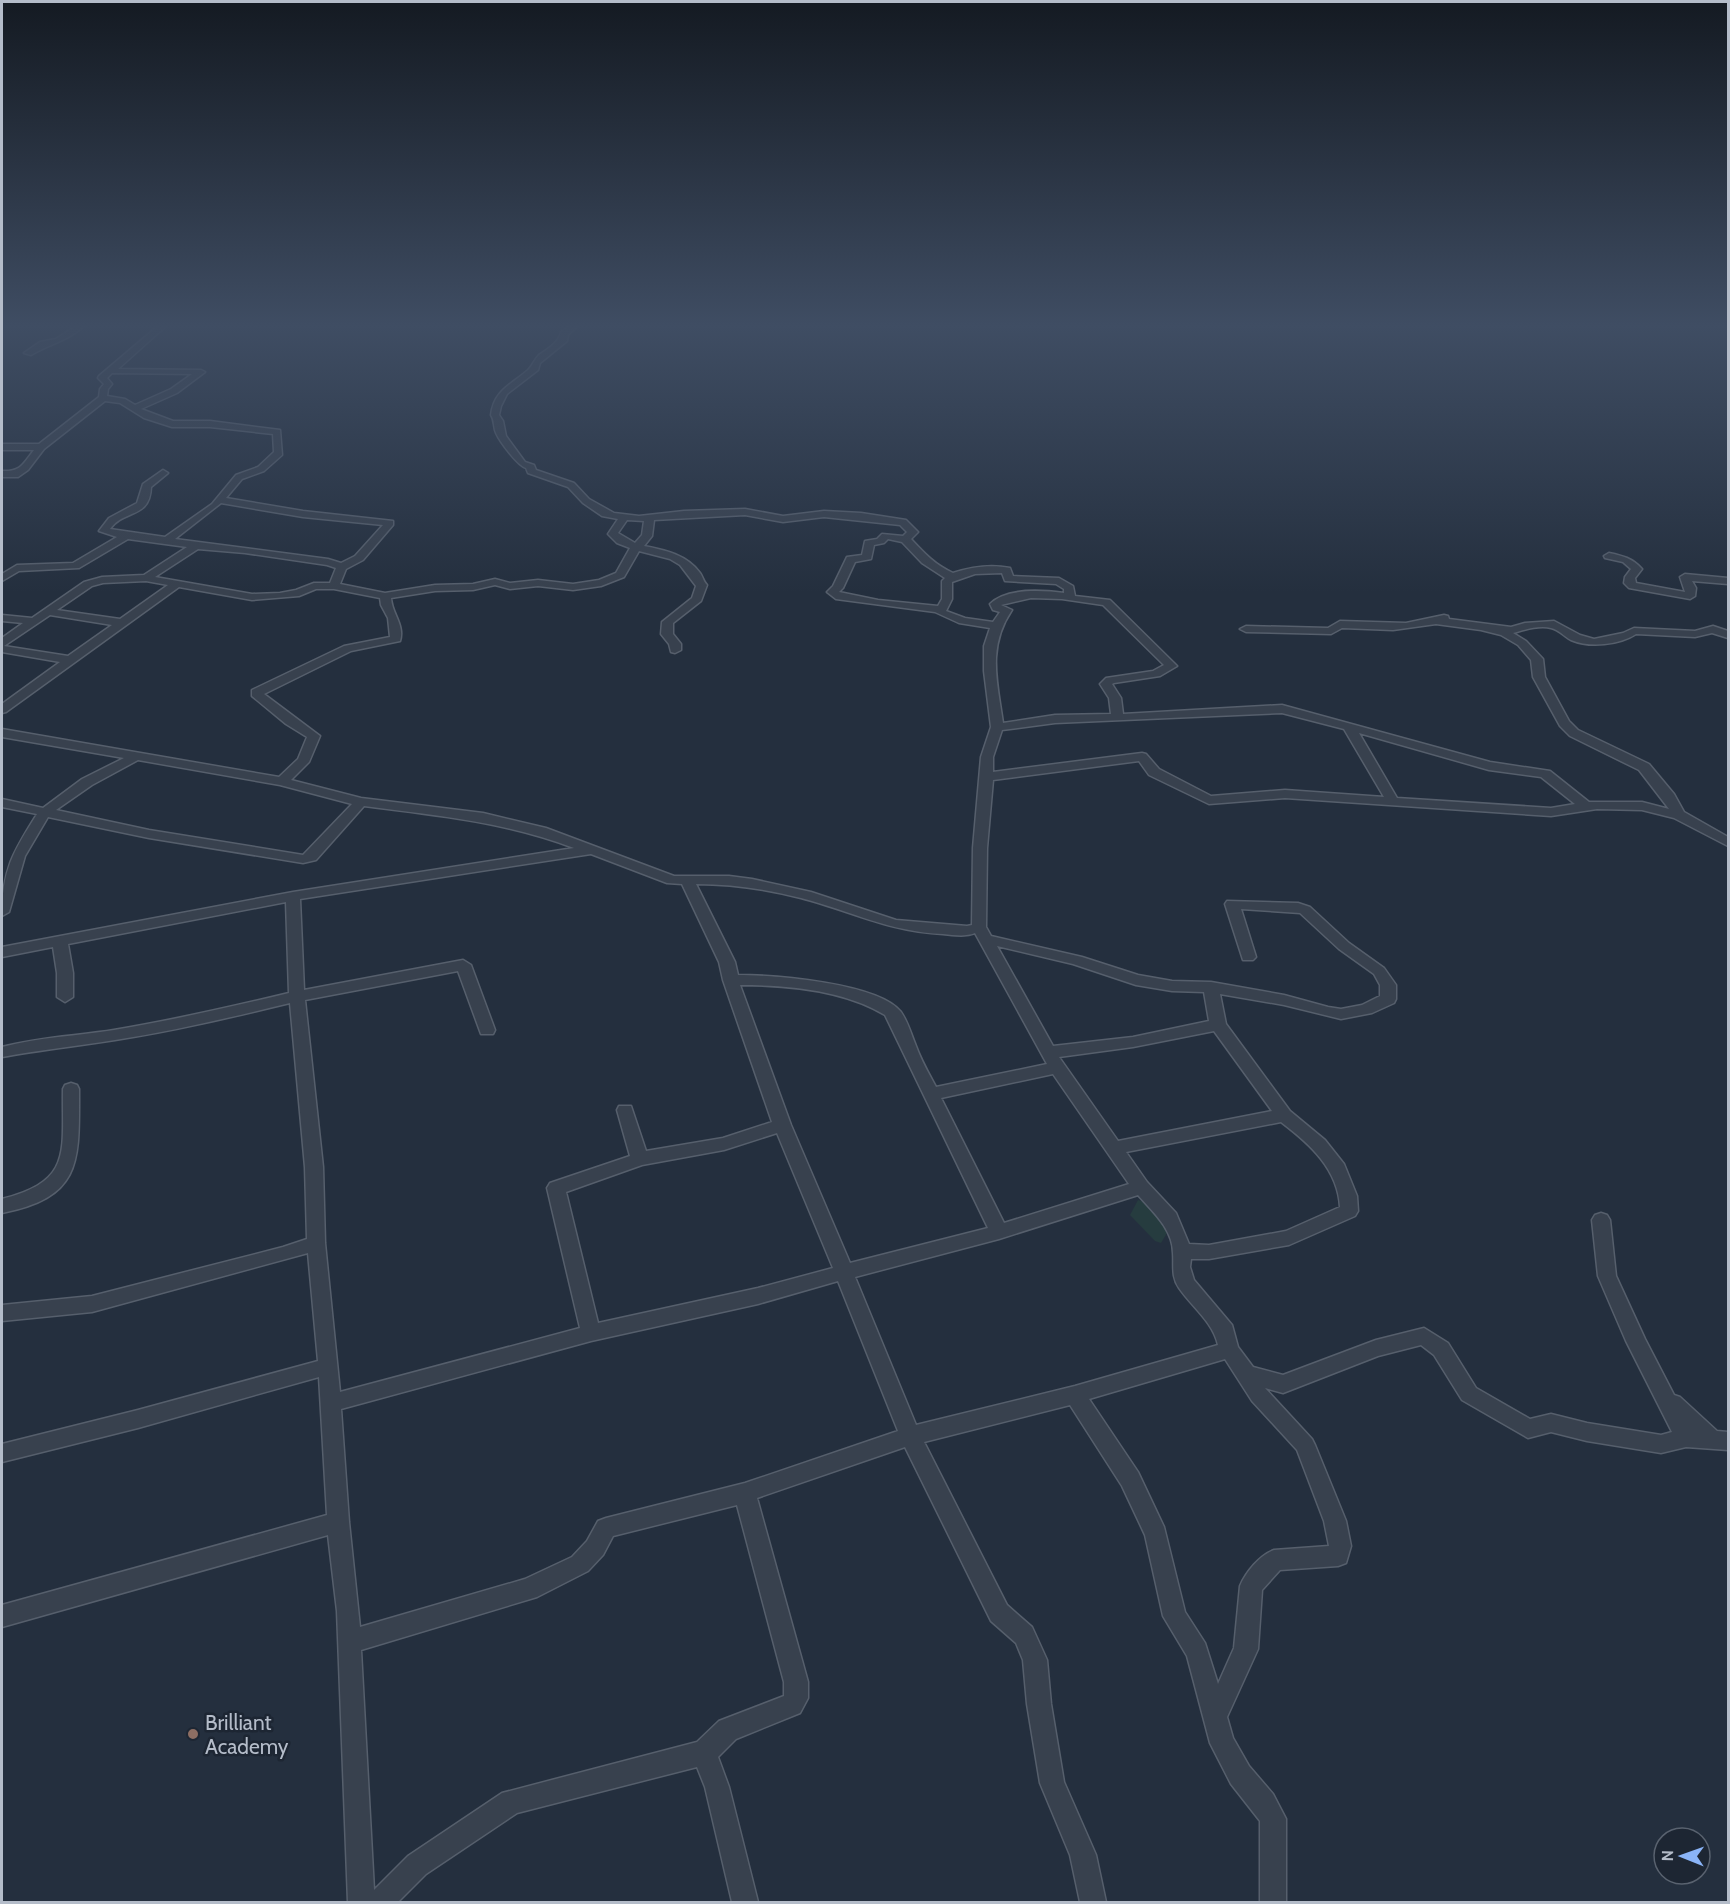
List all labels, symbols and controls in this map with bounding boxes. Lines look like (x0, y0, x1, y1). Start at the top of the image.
place label: Brilliant Academy (205, 1710, 289, 1759)
marker: Brilliant Academy (186, 1727, 200, 1741)
north arrow (1652, 1826, 1712, 1886)
text: N (1658, 1850, 1677, 1862)

